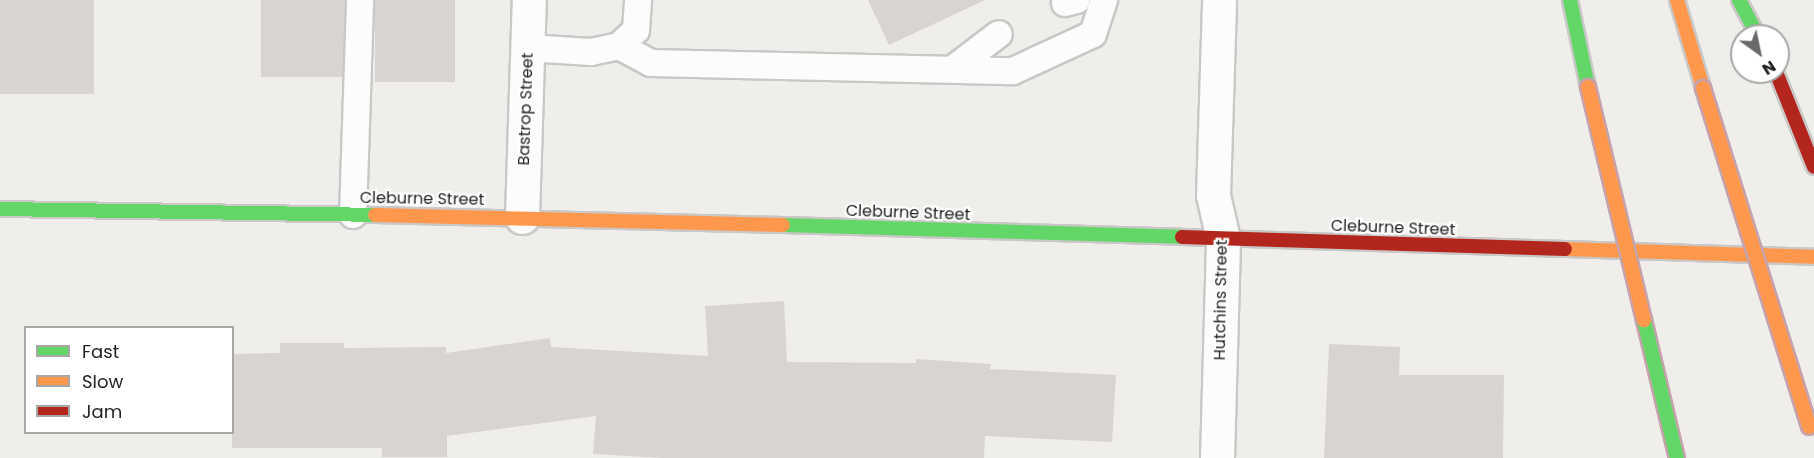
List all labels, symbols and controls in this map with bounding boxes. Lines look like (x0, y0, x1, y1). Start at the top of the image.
north arrow (1730, 24, 1790, 84)
street label: Bastrop Street (514, 52, 538, 166)
text: N (1758, 55, 1780, 81)
street label: Cleburne Street (360, 188, 484, 210)
street label: Cleburne Street (845, 201, 971, 225)
street label: Cleburne Street (1330, 216, 1456, 240)
street label: Hutchins Street (1210, 239, 1232, 361)
legend (24, 326, 234, 434)
text: Fast (82, 339, 119, 364)
text: Slow (82, 369, 123, 394)
text: Jam (82, 399, 122, 424)

